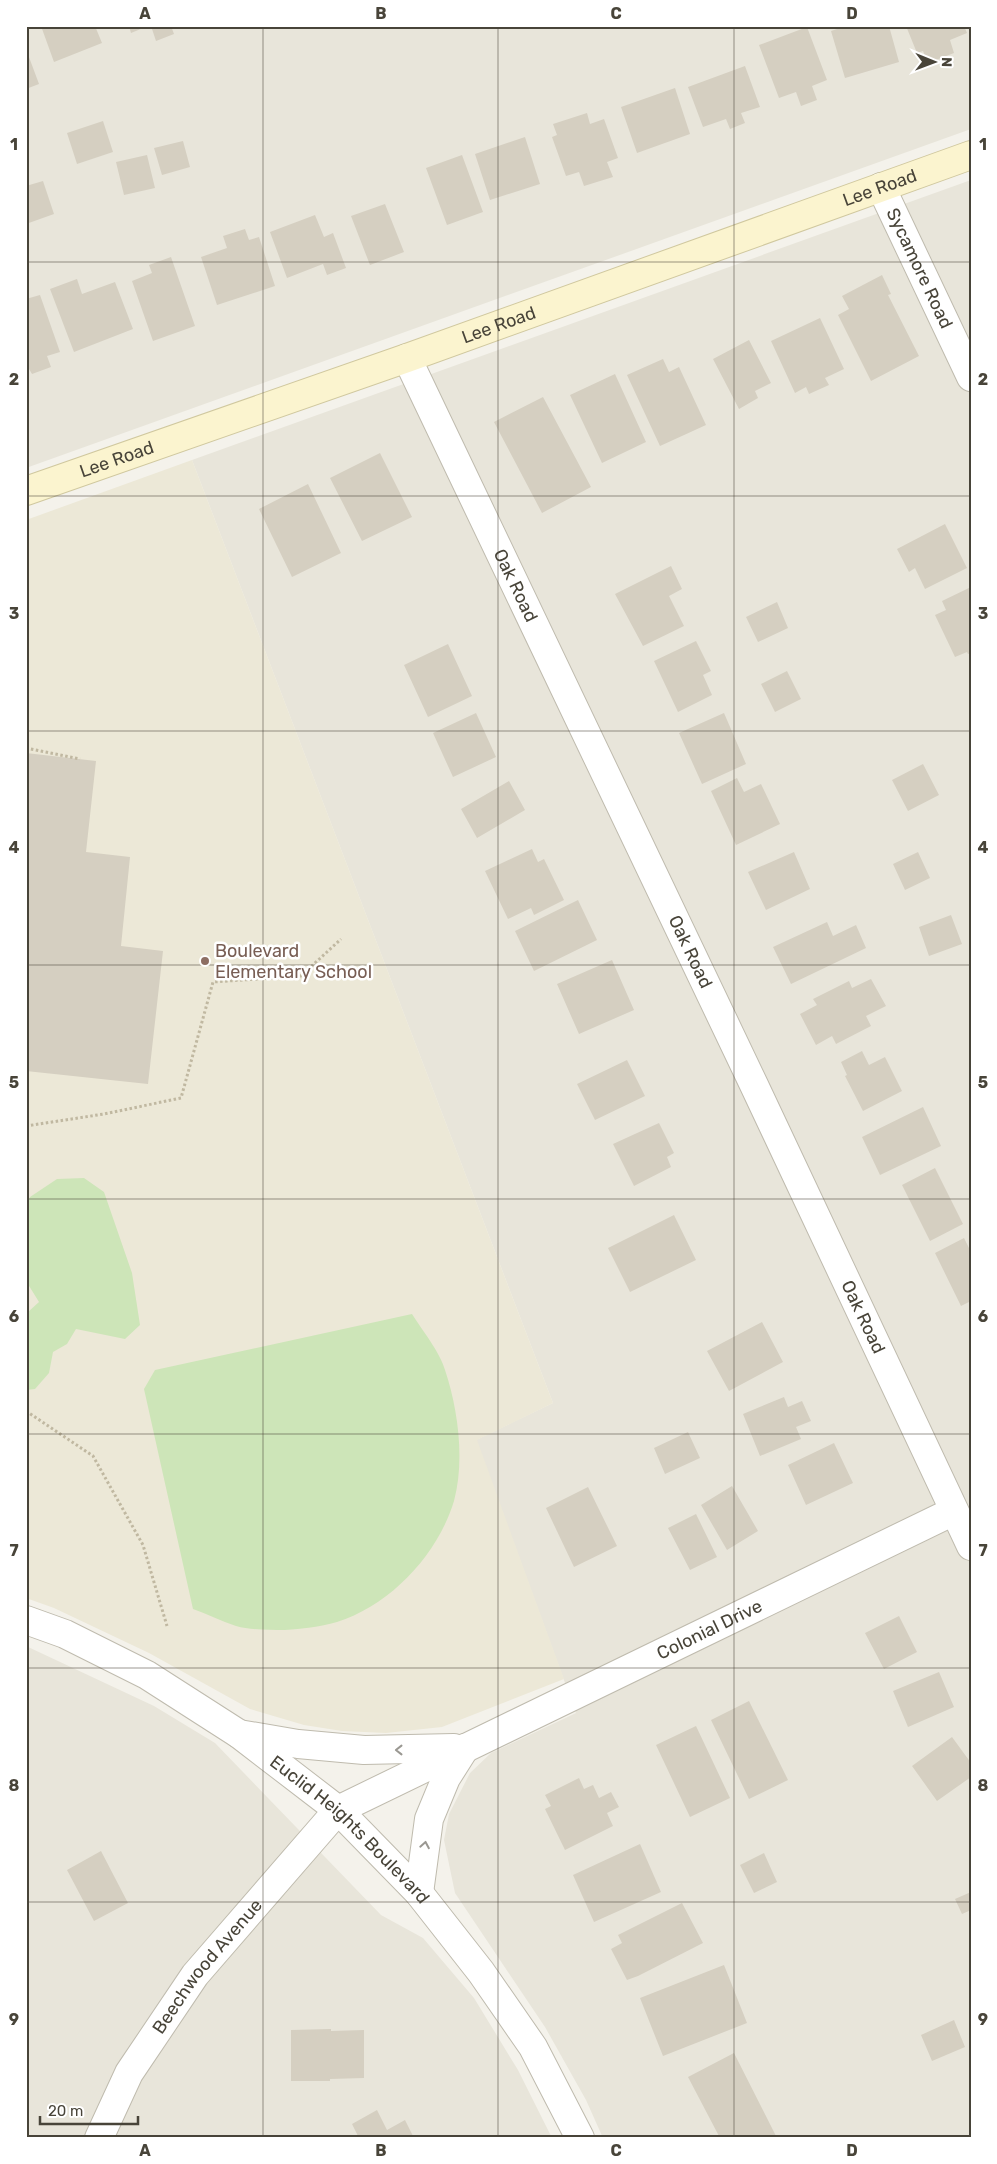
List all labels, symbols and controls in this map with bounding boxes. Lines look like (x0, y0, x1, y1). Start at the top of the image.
text: A (139, 4, 151, 23)
text: B (375, 4, 387, 23)
text: C (610, 4, 622, 23)
text: D (846, 4, 858, 23)
north arrow (910, 38, 960, 88)
text: N (938, 57, 955, 67)
text: 1 (10, 135, 18, 154)
text: 1 (979, 135, 987, 154)
street label: Lee Road (840, 164, 920, 211)
street label: Sycamore Road (882, 204, 957, 332)
street label: Lee Road (459, 302, 539, 348)
text: 2 (9, 370, 19, 389)
text: 2 (978, 370, 988, 389)
street label: Lee Road (77, 436, 157, 482)
street label: Oak Road (489, 545, 542, 626)
text: 3 (9, 604, 19, 623)
text: 3 (978, 604, 988, 623)
text: 4 (9, 838, 20, 857)
text: 4 (978, 838, 989, 857)
street label: Oak Road (664, 912, 717, 992)
place label: Boulevard Elementary School (215, 940, 372, 983)
marker: Boulevard Elementary School (199, 955, 211, 967)
text: 5 (9, 1073, 19, 1092)
text: 5 (978, 1073, 988, 1092)
street label: Oak Road (837, 1277, 890, 1357)
text: 6 (9, 1307, 19, 1326)
text: 6 (978, 1307, 988, 1326)
text: 7 (9, 1541, 19, 1560)
text: 7 (978, 1541, 988, 1560)
street label: Colonial Drive (653, 1595, 766, 1665)
one-way arrow (395, 1745, 402, 1755)
street label: Euclid Heights Boulevard (266, 1751, 434, 1908)
text: 8 (9, 1776, 20, 1795)
text: 8 (978, 1776, 989, 1795)
one-way arrow (419, 1840, 429, 1849)
street label: Beechwood Avenue (148, 1894, 267, 2038)
text: 9 (9, 2010, 19, 2029)
text: 9 (978, 2010, 988, 2029)
scale bar (40, 2094, 138, 2126)
text: 20 m (48, 2102, 83, 2120)
text: A (139, 2141, 151, 2160)
text: B (375, 2141, 387, 2160)
text: C (610, 2141, 622, 2160)
text: D (846, 2141, 858, 2160)

